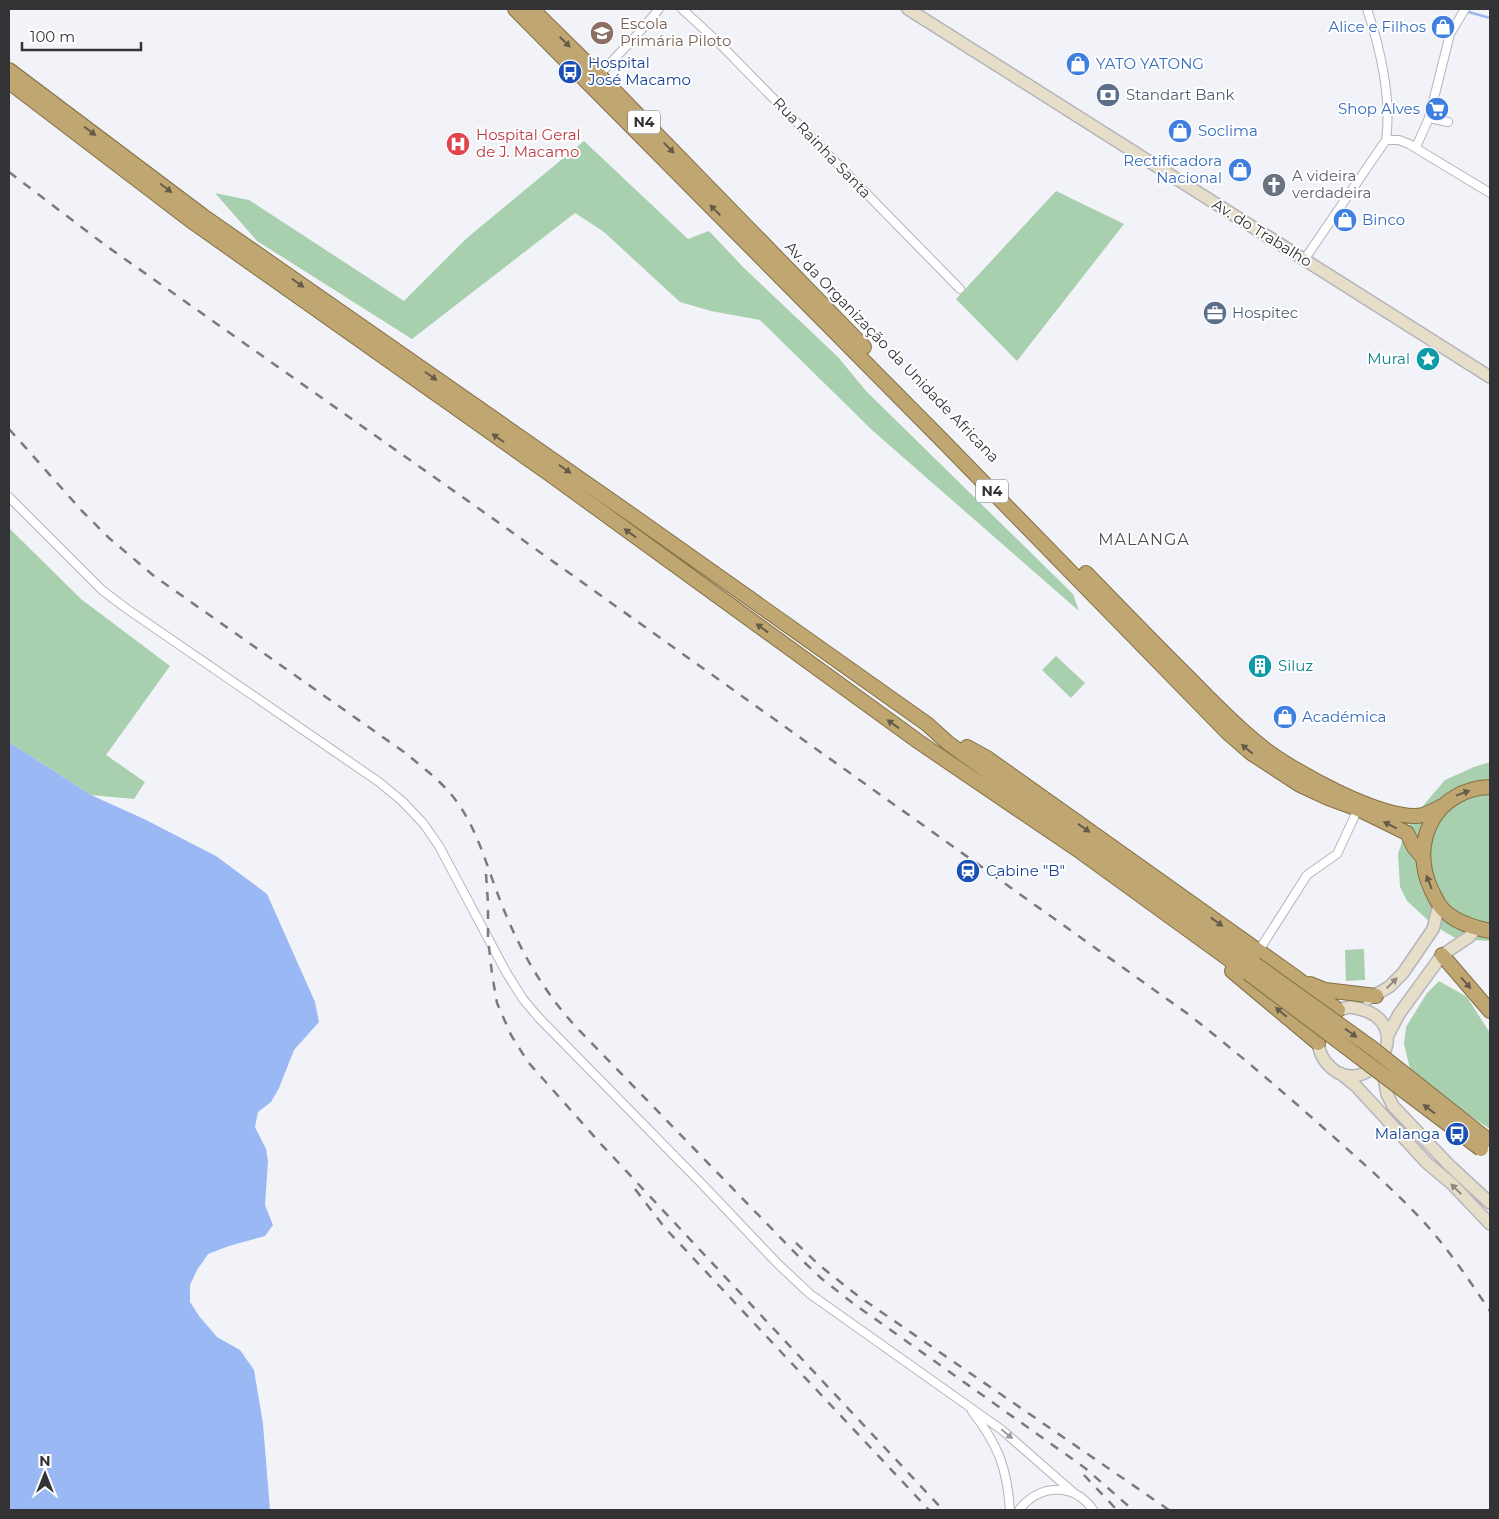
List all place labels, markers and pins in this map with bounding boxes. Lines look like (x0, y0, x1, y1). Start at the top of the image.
place label: Escola Primária Piloto (620, 14, 731, 50)
shop icon: Alice e Filhos (1430, 14, 1456, 40)
place label: Alice e Filhos (1328, 17, 1426, 36)
school or university icon: Escola Primária Piloto (589, 20, 615, 46)
shop icon: YATO YATONG (1065, 51, 1091, 77)
place label: Hospital José Macamo (587, 53, 691, 89)
place label: YATO YATONG (1096, 54, 1204, 73)
bus stop icon: Hospital José Macamo (557, 59, 583, 85)
bank icon: Standart Bank (1095, 82, 1121, 108)
place label: Standart Bank (1126, 85, 1235, 104)
supermarket icon: Shop Alves (1424, 96, 1450, 122)
place label: Shop Alves (1338, 99, 1420, 118)
shop icon: Soclima (1167, 118, 1193, 144)
place label: Soclima (1198, 121, 1258, 140)
place label: Hospital Geral de J. Macamo (476, 125, 581, 161)
hospital icon: Hospital Geral de J. Macamo (445, 131, 471, 157)
place label: Rectificadora Nacional (1123, 151, 1222, 187)
shop icon: Rectificadora Nacional (1227, 157, 1253, 183)
place label: A videira verdadeira (1292, 166, 1371, 202)
church icon: A videira verdadeira (1261, 172, 1287, 198)
shop icon: Binco (1332, 207, 1358, 233)
place label: Binco (1362, 210, 1405, 229)
office icon: Hospitec (1202, 300, 1228, 326)
place label: Hospitec (1232, 303, 1298, 322)
place icon: Mural (1415, 346, 1441, 372)
place label: Mural (1367, 349, 1410, 368)
building icon: Siluz (1247, 653, 1273, 679)
place label: Siluz (1278, 656, 1313, 675)
shop icon: Académica (1272, 704, 1298, 730)
place label: Académica (1302, 707, 1386, 726)
station icon: Cabine "B" (955, 858, 981, 884)
place label: Cabine "B" (986, 861, 1065, 880)
bus stop icon: Malanga (1444, 1121, 1470, 1147)
place label: Malanga (1375, 1124, 1440, 1143)

